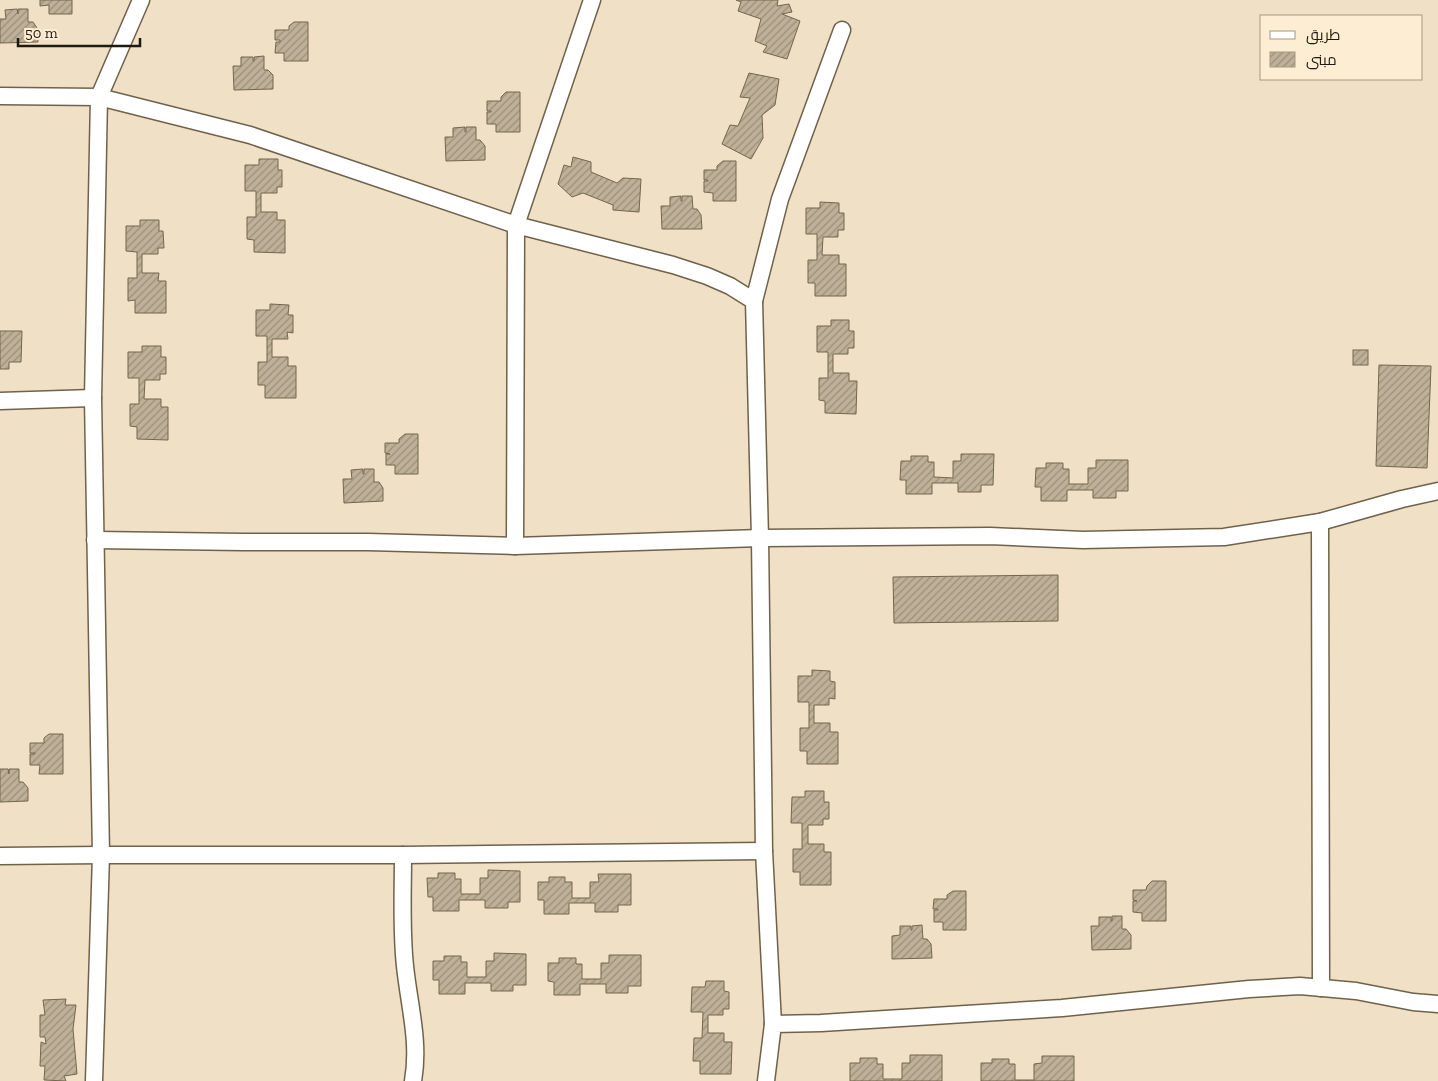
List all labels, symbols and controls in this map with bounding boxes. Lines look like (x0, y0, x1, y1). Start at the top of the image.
scale bar (18, 15, 140, 47)
legend (1260, 15, 1423, 80)
text: 50 m (25, 24, 58, 42)
text: طريق (1306, 26, 1340, 45)
text: مبنى (1306, 51, 1337, 70)

